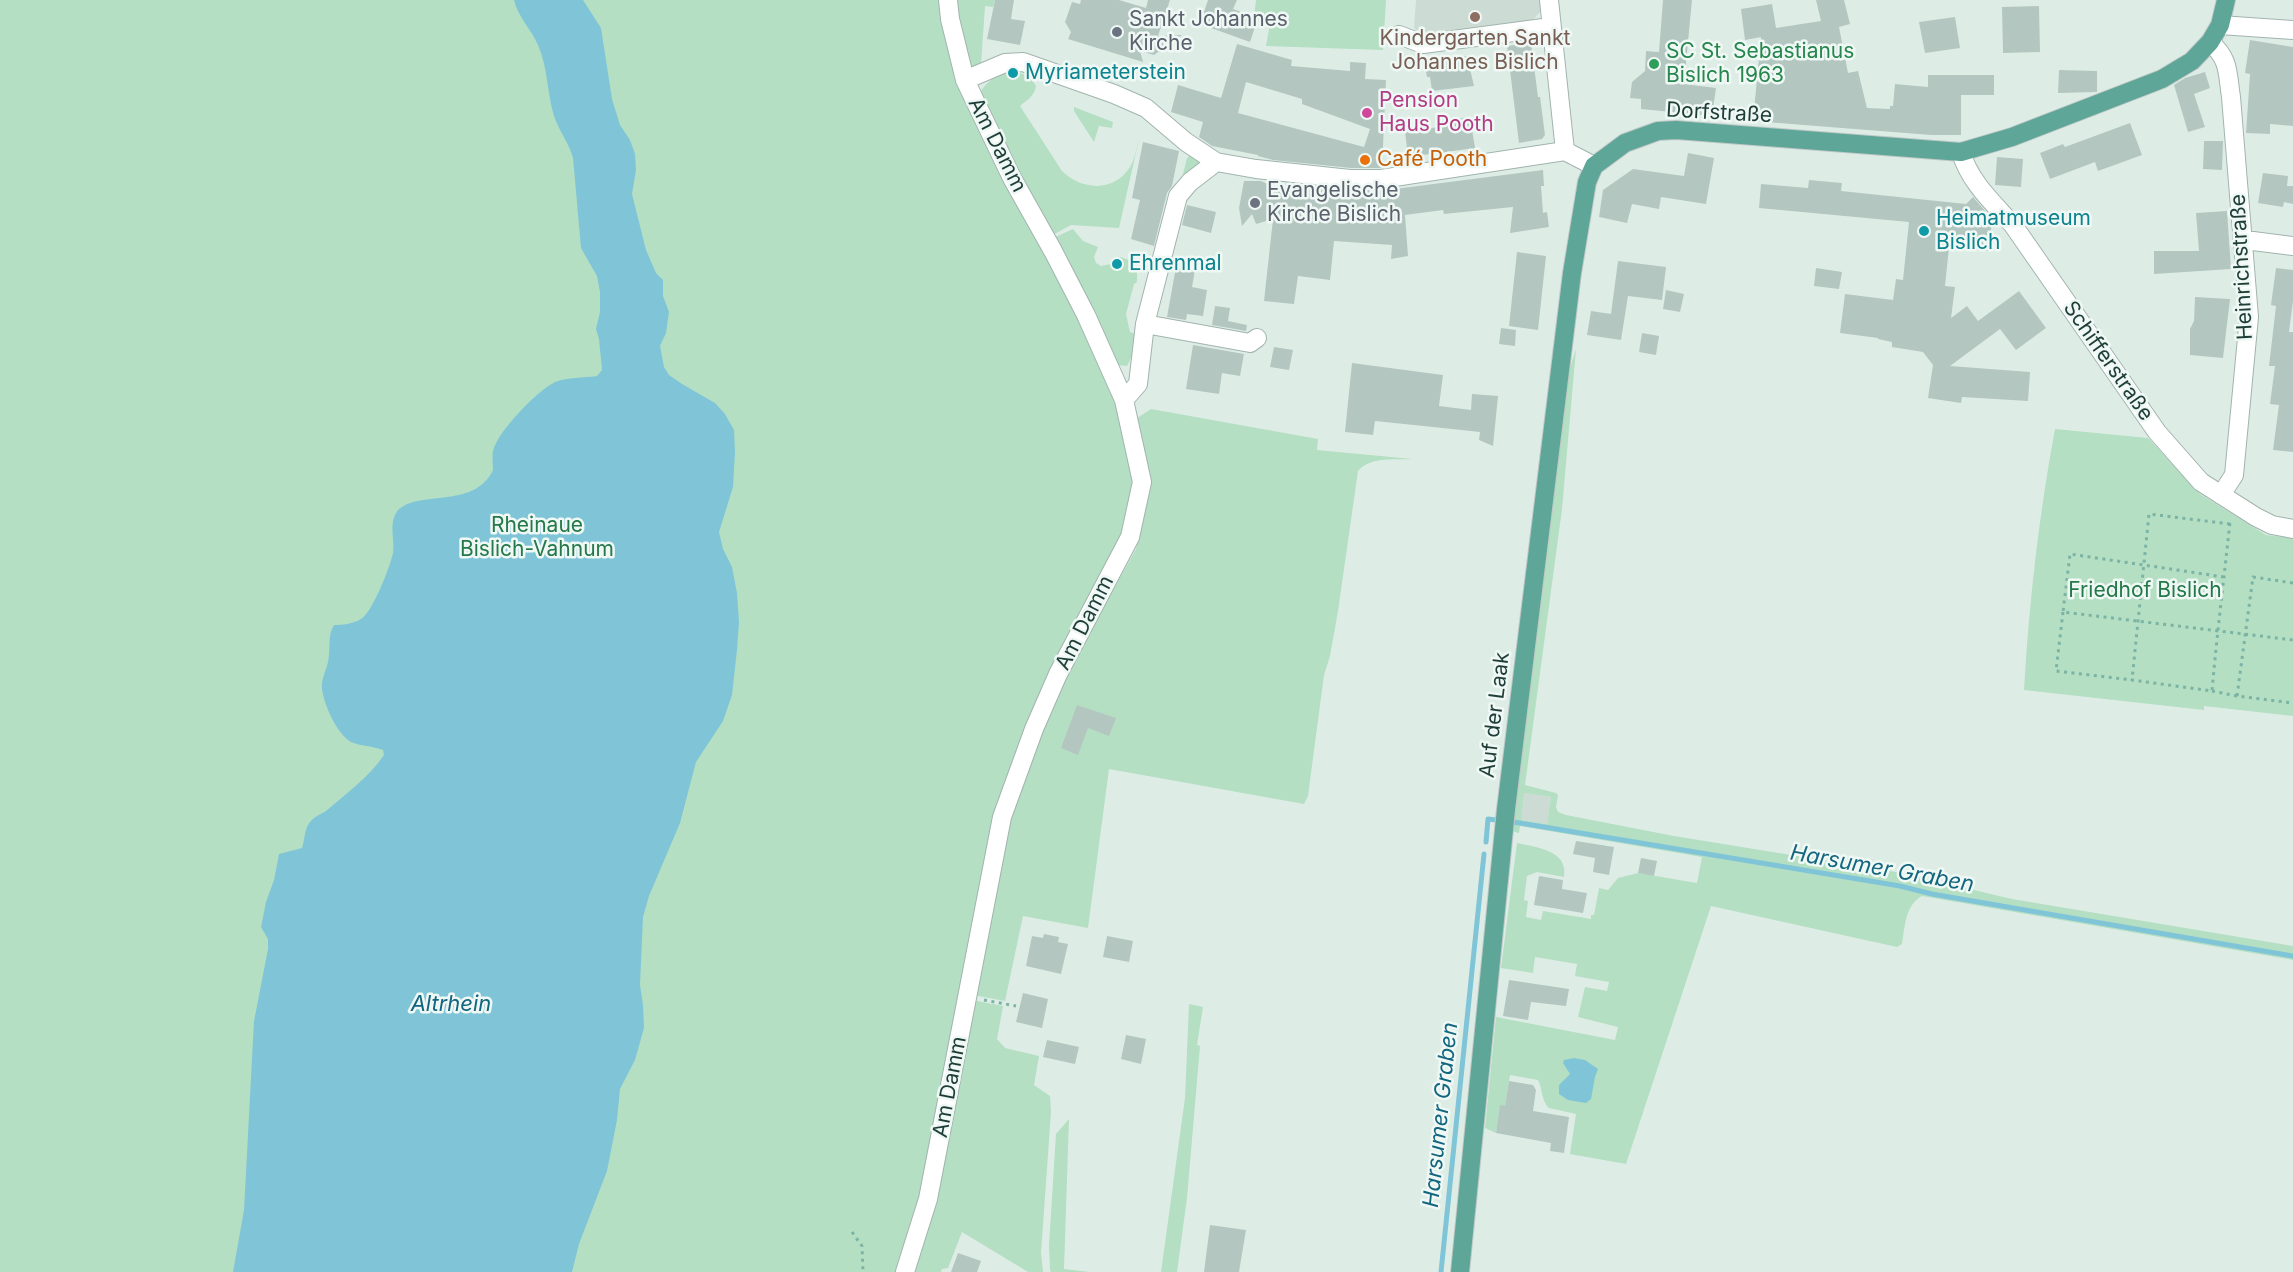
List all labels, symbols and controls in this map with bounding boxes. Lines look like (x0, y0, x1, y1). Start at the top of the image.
place label: Sankt Johannes Kirche (1129, 7, 1288, 57)
marker: Kindergarten Sankt Johannes Bislich (1468, 10, 1482, 24)
marker: Sankt Johannes Kirche (1110, 25, 1124, 39)
place label: Kindergarten Sankt Johannes Bislich (1380, 26, 1570, 76)
place label: SC St. Sebastianus Bislich 1963 (1666, 39, 1854, 89)
marker: SC St. Sebastianus Bislich 1963 (1647, 57, 1661, 71)
place label: Myriameterstein (1025, 60, 1186, 86)
marker: Myriameterstein (1006, 66, 1020, 80)
place label: Pension Haus Pooth (1379, 88, 1494, 138)
street label: Am Damm (962, 94, 1032, 196)
street label: Dorfstraße (1665, 98, 1773, 128)
marker: Pension Haus Pooth (1360, 106, 1374, 120)
place label: Café Pooth (1377, 147, 1487, 173)
marker: Café Pooth (1358, 153, 1372, 167)
place label: Evangelische Kirche Bislich (1267, 178, 1401, 228)
street label: Heinrichstraße (2226, 193, 2258, 341)
marker: Evangelische Kirche Bislich (1248, 196, 1262, 210)
place label: Heimatmuseum Bislich (1936, 206, 2091, 256)
marker: Heimatmuseum Bislich (1917, 224, 1931, 238)
place label: Ehrenmal (1129, 251, 1222, 277)
marker: Ehrenmal (1110, 257, 1124, 271)
street label: Schifferstraße (2058, 296, 2158, 426)
park label: Rheinaue Bislich-Vahnum (460, 513, 614, 563)
street label: Am Damm (1050, 572, 1120, 674)
park label: Friedhof Bislich (2068, 578, 2222, 604)
street label: Auf der Laak (1475, 651, 1515, 779)
water label: Harsumer Graben (1788, 840, 1976, 898)
water label: Altrhein (411, 991, 491, 1017)
water label: Harsumer Graben (1418, 1021, 1464, 1209)
street label: Am Damm (928, 1034, 972, 1140)

